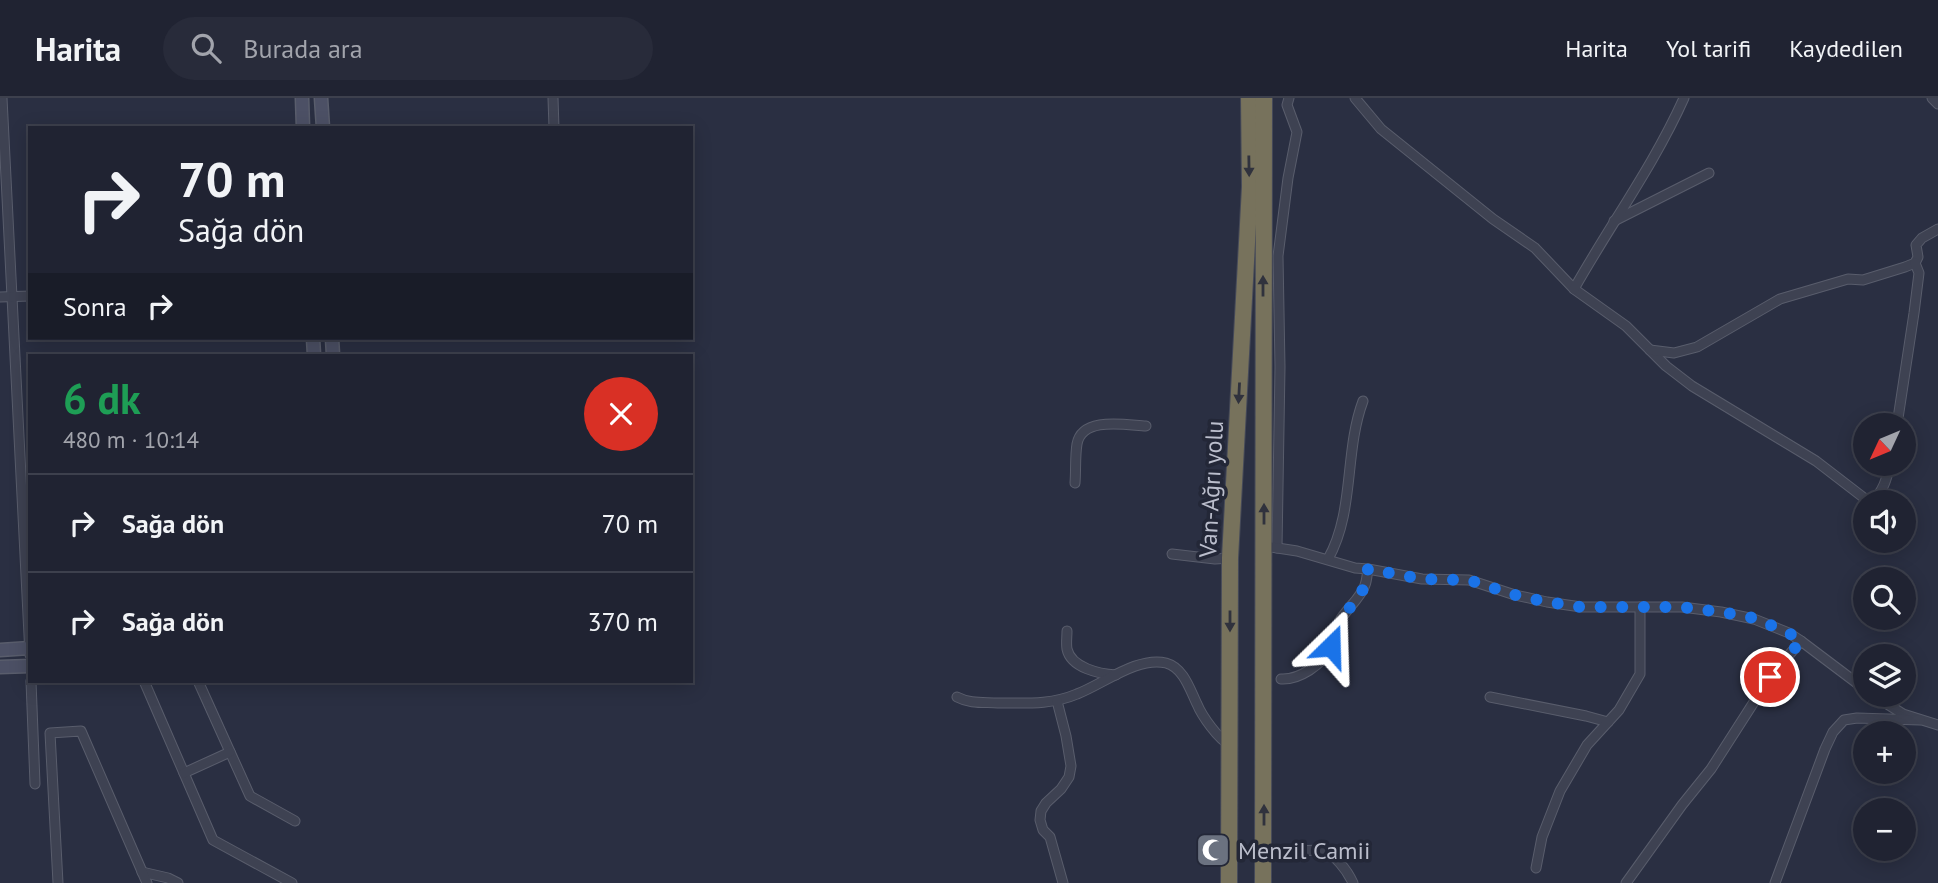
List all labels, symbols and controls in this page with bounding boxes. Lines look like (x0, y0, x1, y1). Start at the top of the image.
search box (163, 17, 653, 80)
text: Harita (35, 27, 121, 70)
icon: search (187, 29, 225, 67)
text: Burada ara (243, 32, 363, 65)
text: Harita (1565, 33, 1628, 64)
text: Yol tarifi (1666, 33, 1751, 64)
text: Kaydedilen (1789, 33, 1903, 64)
text: 70 m (178, 147, 285, 211)
icon: right (63, 154, 154, 245)
one-way arrow (1243, 155, 1255, 177)
text: Sağa dön (178, 209, 304, 251)
one-way arrow (1257, 275, 1269, 297)
icon: right (141, 287, 179, 325)
text: Sonra (63, 290, 127, 323)
text: 6 dk (63, 371, 141, 426)
button: close (584, 377, 658, 451)
one-way arrow (1233, 383, 1244, 405)
north arrow (1853, 413, 1916, 476)
map controls (1853, 413, 1916, 861)
street label: Van-Ağrı yolu (1192, 420, 1230, 559)
text: 480 m · 10:14 (63, 425, 199, 454)
button: sound (1853, 490, 1916, 553)
one-way arrow (1258, 503, 1270, 525)
icon: right (63, 504, 101, 542)
text: Sağa dön (122, 507, 224, 540)
text: 70 m (602, 507, 658, 540)
button: search (1853, 567, 1916, 630)
icon: right (63, 602, 101, 640)
text: Sağa dön (122, 605, 224, 638)
text: 370 m (587, 605, 658, 638)
position arrow (1294, 609, 1368, 683)
one-way arrow (1224, 610, 1236, 632)
button: layers (1853, 644, 1916, 707)
pin (1740, 647, 1800, 707)
icon: arrive (1751, 658, 1789, 696)
button: + (1853, 721, 1916, 784)
button: − (1853, 798, 1916, 861)
one-way arrow (1258, 804, 1270, 826)
mosque icon: Menzil Camii (1194, 831, 1232, 869)
place label: Menzil Camii (1238, 835, 1370, 866)

